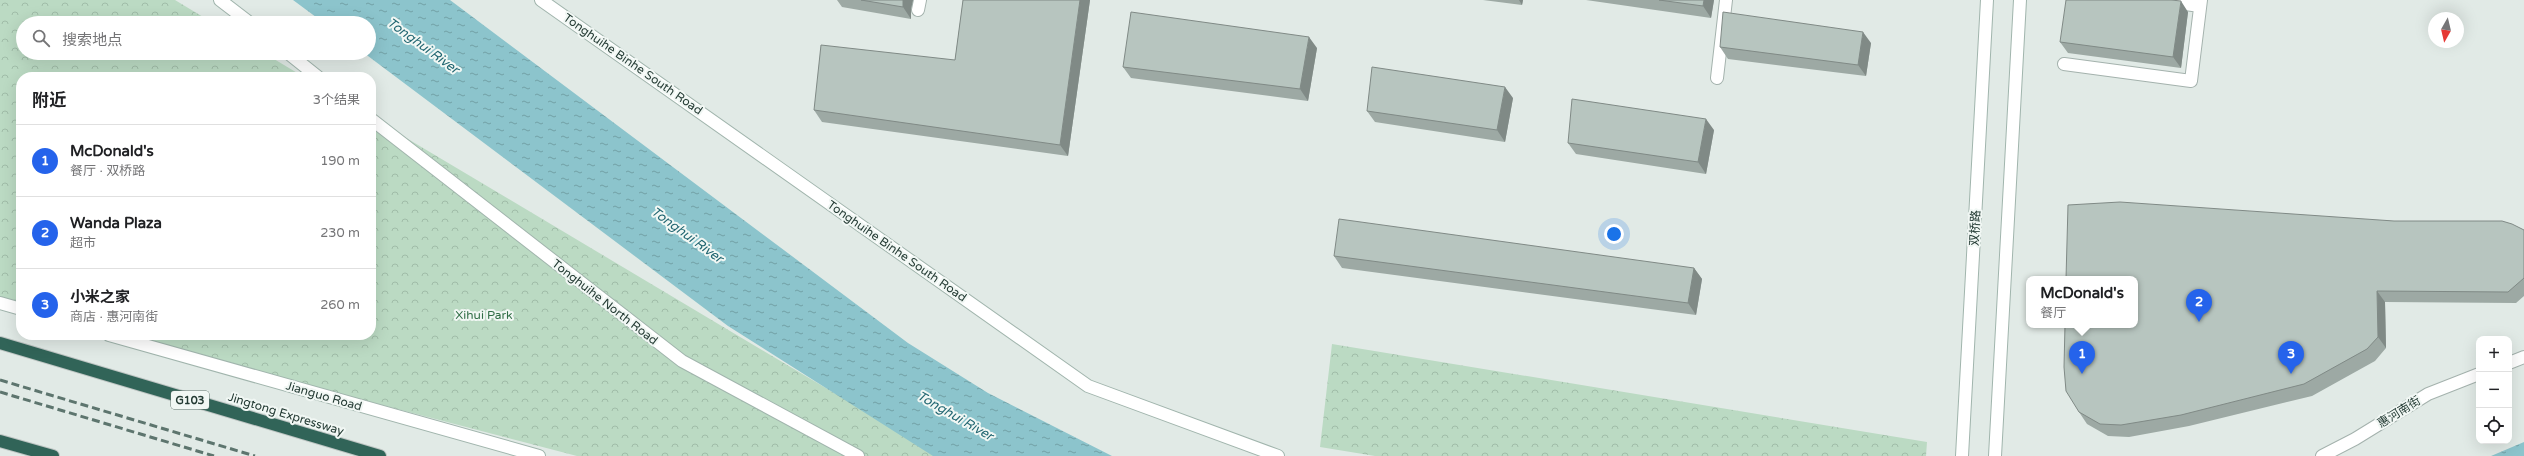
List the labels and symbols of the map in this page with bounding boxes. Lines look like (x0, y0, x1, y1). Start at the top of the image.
street label: Tonghuihe Binhe South Road (561, 11, 705, 117)
north arrow (2428, 12, 2464, 48)
water label: Tonghui River (384, 15, 464, 79)
street label: Tonghuihe Binhe South Road (825, 198, 969, 304)
water label: Tonghui River (648, 204, 728, 268)
street label: 双桥路 (1967, 210, 1983, 246)
your location (1604, 224, 1624, 244)
street label: Tonghuihe North Road (549, 256, 661, 348)
pin: 2 (2186, 289, 2212, 322)
park label: Xihui Park (455, 308, 513, 322)
pin: 1 (2069, 341, 2095, 374)
pin: 3 (2278, 341, 2304, 374)
street label: Jianguo Road (285, 379, 363, 413)
water label: Tonghui River (914, 388, 998, 445)
street label: Jingtong Expressway (226, 390, 346, 438)
road number: G103 (171, 391, 209, 409)
street label: 惠河南街 (2375, 393, 2423, 431)

